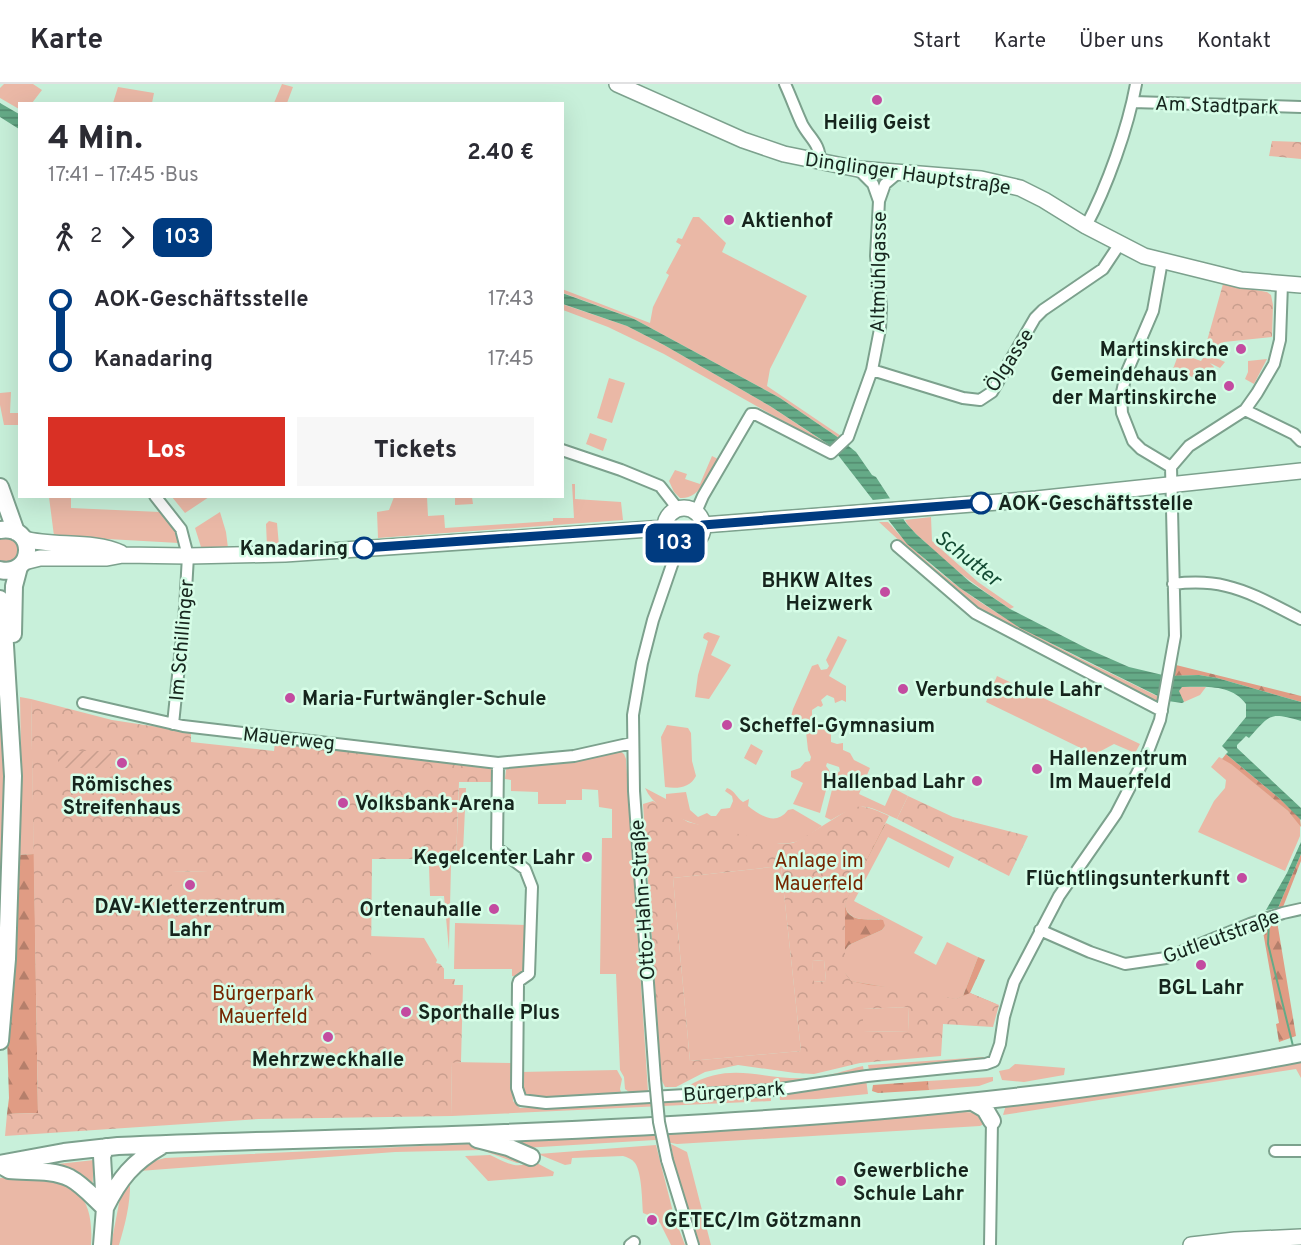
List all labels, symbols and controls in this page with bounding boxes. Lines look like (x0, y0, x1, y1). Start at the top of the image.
text: Karte (30, 23, 103, 59)
text: Start (913, 28, 961, 55)
text: Karte (994, 28, 1046, 55)
text: Über uns (1079, 28, 1164, 55)
text: Kontakt (1197, 28, 1271, 55)
street label: Am Stadtpark (1155, 92, 1279, 122)
marker: Heilig Geist (870, 93, 884, 107)
place label: Heilig Geist (823, 111, 931, 137)
text: 4 Min. (48, 119, 143, 161)
text: 2.40 € (467, 140, 534, 167)
street label: Dinglinger Hauptstraße (803, 148, 1012, 202)
text: 17:41 – 17:45 · Bus (48, 163, 199, 189)
place label: Aktienhof (741, 209, 833, 235)
street label: Altmühlgasse (866, 211, 894, 333)
marker: Aktienhof (722, 213, 736, 227)
icon: walk (48, 221, 81, 254)
icon: forward (111, 221, 144, 254)
text: 2 (90, 224, 102, 250)
text: 103 (165, 224, 200, 251)
text: AOK-Geschäftsstelle (94, 287, 309, 314)
text: 17:43 (488, 287, 534, 313)
street label: Ölgasse (980, 324, 1041, 398)
place label: Martinskirche (1100, 338, 1229, 364)
marker: Martinskirche (1234, 342, 1248, 356)
text: Kanadaring (94, 347, 213, 374)
text: 17:45 (488, 347, 534, 373)
place label: Gemeindehaus an der Martinskirche (1050, 363, 1217, 412)
marker: Gemeindehaus an der Martinskirche (1222, 379, 1236, 393)
button: Los (48, 417, 285, 486)
button: Tickets (297, 417, 534, 486)
marker: AOK-Geschäftsstelle (970, 492, 992, 514)
place label: AOK-Geschäftsstelle (998, 492, 1193, 518)
line badge: 103 (640, 524, 710, 562)
water label: Schutter (928, 525, 1007, 595)
text: 103 (658, 530, 692, 557)
place label: Kanadaring (240, 537, 348, 563)
marker: Kanadaring (353, 537, 375, 559)
place label: BHKW Altes Heizwerk (761, 569, 873, 618)
street label: Im Schillinger (165, 578, 201, 702)
marker: BHKW Altes Heizwerk (878, 585, 892, 599)
place label: Verbundschule Lahr (915, 678, 1103, 704)
marker: Verbundschule Lahr (896, 682, 910, 696)
place label: Maria-Furtwängler-Schule (302, 687, 546, 713)
marker: Maria-Furtwängler-Schule (283, 691, 297, 705)
place label: Scheffel-Gymnasium (739, 714, 935, 740)
marker: Scheffel-Gymnasium (720, 718, 734, 732)
street label: Mauerweg (241, 722, 336, 758)
place label: Hallenzentrum Im Mauerfeld (1049, 747, 1187, 796)
marker: Römisches Streifenhaus (115, 756, 129, 770)
marker: Hallenzentrum Im Mauerfeld (1030, 762, 1044, 776)
place label: Hallenbad Lahr (823, 770, 966, 796)
place label: Römisches Streifenhaus (63, 773, 181, 822)
marker: Hallenbad Lahr (970, 774, 984, 788)
place label: Volksbank-Arena (355, 792, 515, 818)
marker: Volksbank-Arena (336, 796, 350, 810)
street label: Otto-Hahn-Straße (625, 819, 663, 981)
place label: Kegelcenter Lahr (413, 846, 576, 872)
park label: Anlage im Mauerfeld (774, 849, 864, 898)
marker: Kegelcenter Lahr (580, 850, 594, 864)
place label: Flüchtlingsunterkunft (1026, 867, 1230, 893)
marker: Flüchtlingsunterkunft (1235, 871, 1249, 885)
marker: DAV-Kletterzentrum Lahr (183, 878, 197, 892)
place label: DAV-Kletterzentrum Lahr (95, 895, 285, 944)
place label: Ortenauhalle (360, 898, 482, 924)
marker: Ortenauhalle (487, 902, 501, 916)
street label: Gutleutstraße (1160, 905, 1284, 971)
marker: BGL Lahr (1194, 958, 1208, 972)
place label: BGL Lahr (1158, 976, 1245, 1002)
park label: Bürgerpark Mauerfeld (212, 982, 314, 1031)
place label: Sporthalle Plus (418, 1001, 560, 1027)
marker: Sporthalle Plus (399, 1005, 413, 1019)
marker: Mehrzweckhalle (321, 1030, 335, 1044)
place label: Mehrzweckhalle (252, 1048, 404, 1074)
street label: Bürgerpark (682, 1076, 786, 1110)
place label: Gewerbliche Schule Lahr (853, 1159, 969, 1208)
marker: Gewerbliche Schule Lahr (834, 1174, 848, 1188)
place label: GETEC/Im Götzmann (664, 1209, 861, 1235)
marker: GETEC/Im Götzmann (645, 1213, 659, 1227)

